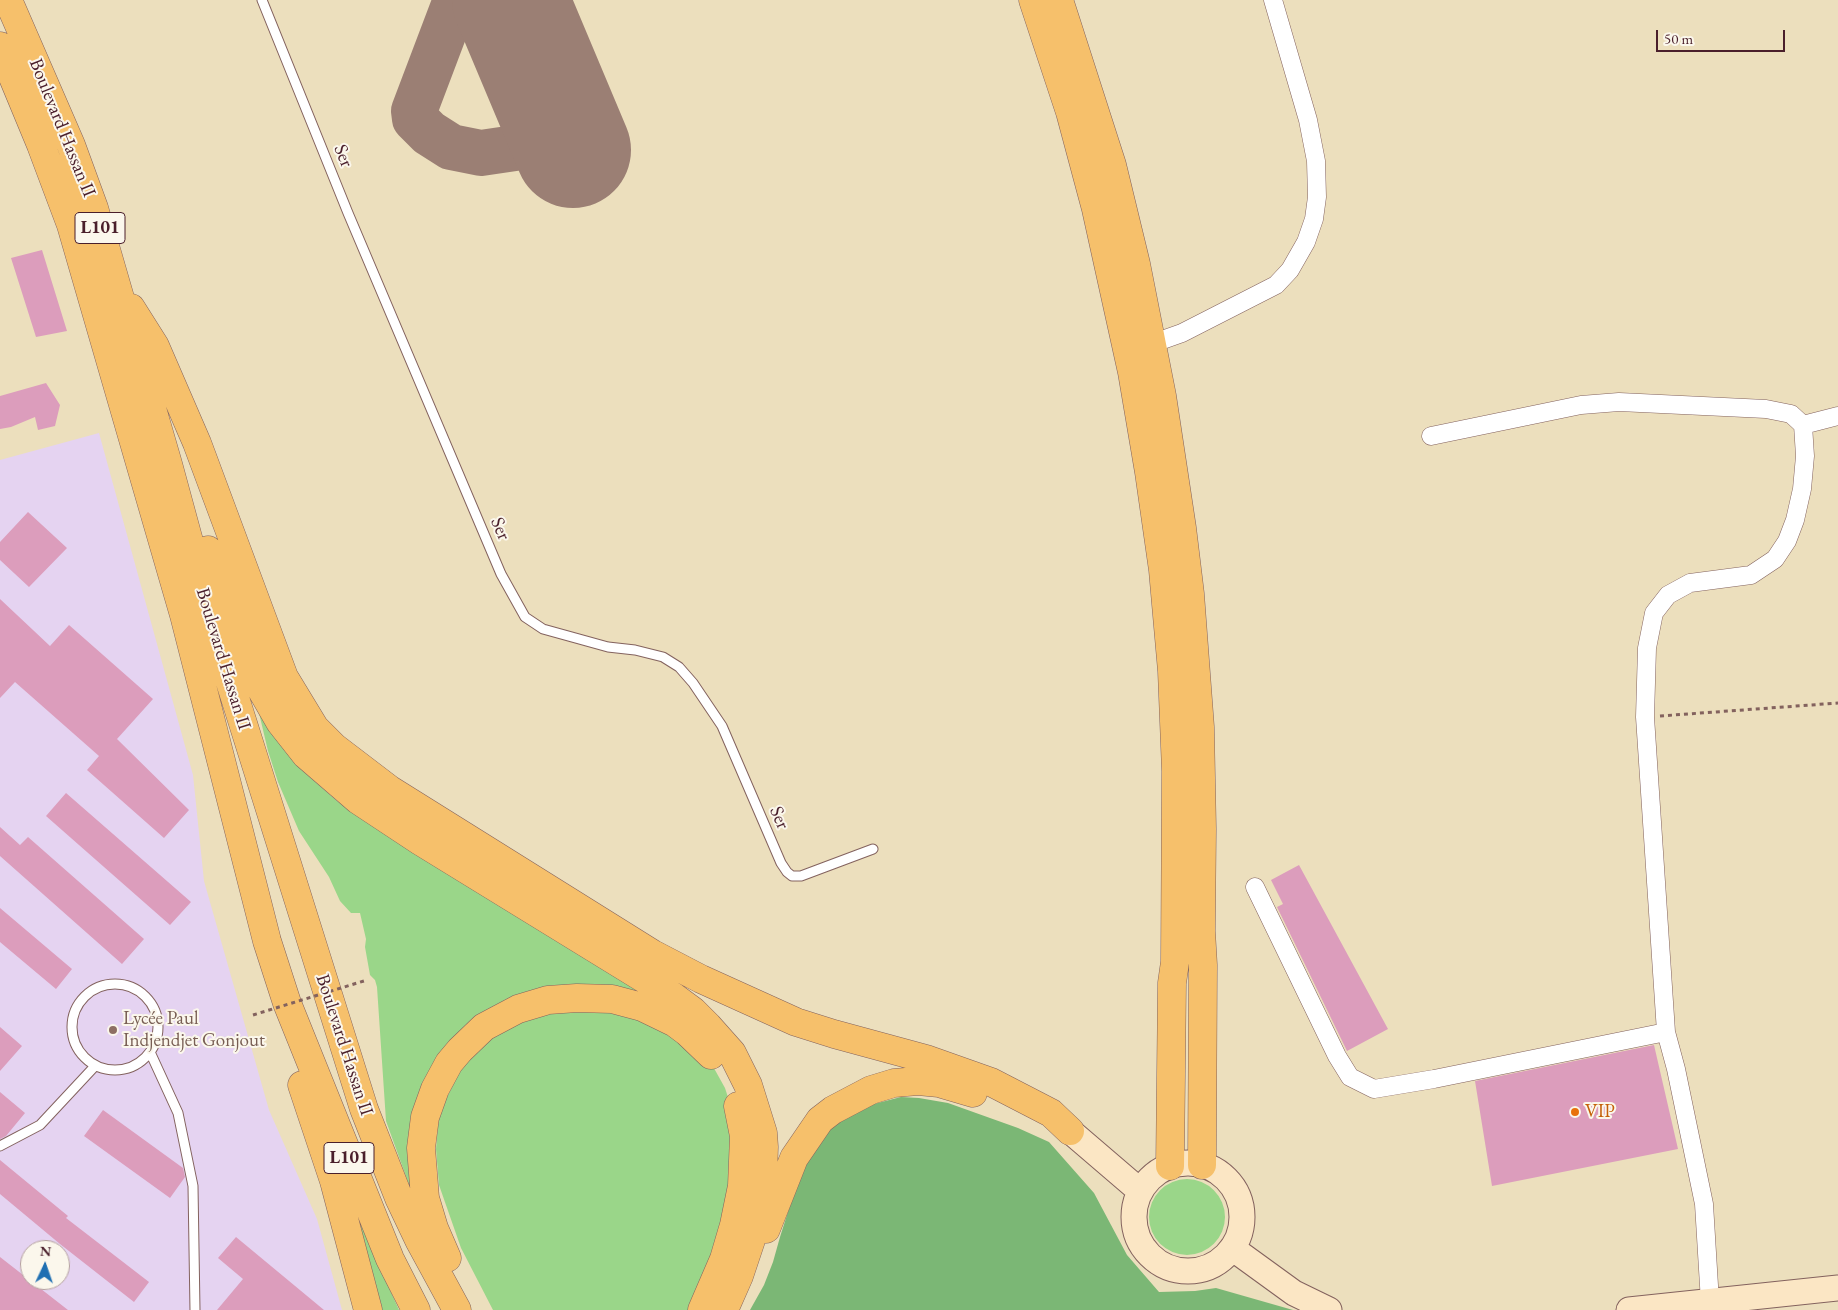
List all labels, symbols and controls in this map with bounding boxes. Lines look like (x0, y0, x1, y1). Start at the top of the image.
scale bar (1658, 20, 1787, 52)
text: 50 m (1664, 29, 1693, 48)
street label: Boulevard Hassan II (24, 55, 100, 201)
street label: Ser (328, 141, 358, 171)
road number: L101 (75, 212, 125, 244)
street label: Ser (485, 514, 515, 544)
street label: Boulevard Hassan II (191, 585, 255, 733)
street label: Ser (764, 803, 794, 833)
street label: Boulevard Hassan II (310, 971, 378, 1119)
place label: Lycée Paul Indjendjet Gonjout (123, 1008, 265, 1052)
marker: Lycée Paul Indjendjet Gonjout (107, 1024, 119, 1036)
place label: VIP (1585, 1101, 1615, 1123)
marker: VIP (1569, 1106, 1581, 1118)
road number: L101 (324, 1142, 374, 1174)
north arrow (20, 1240, 70, 1290)
text: N (40, 1242, 52, 1260)

